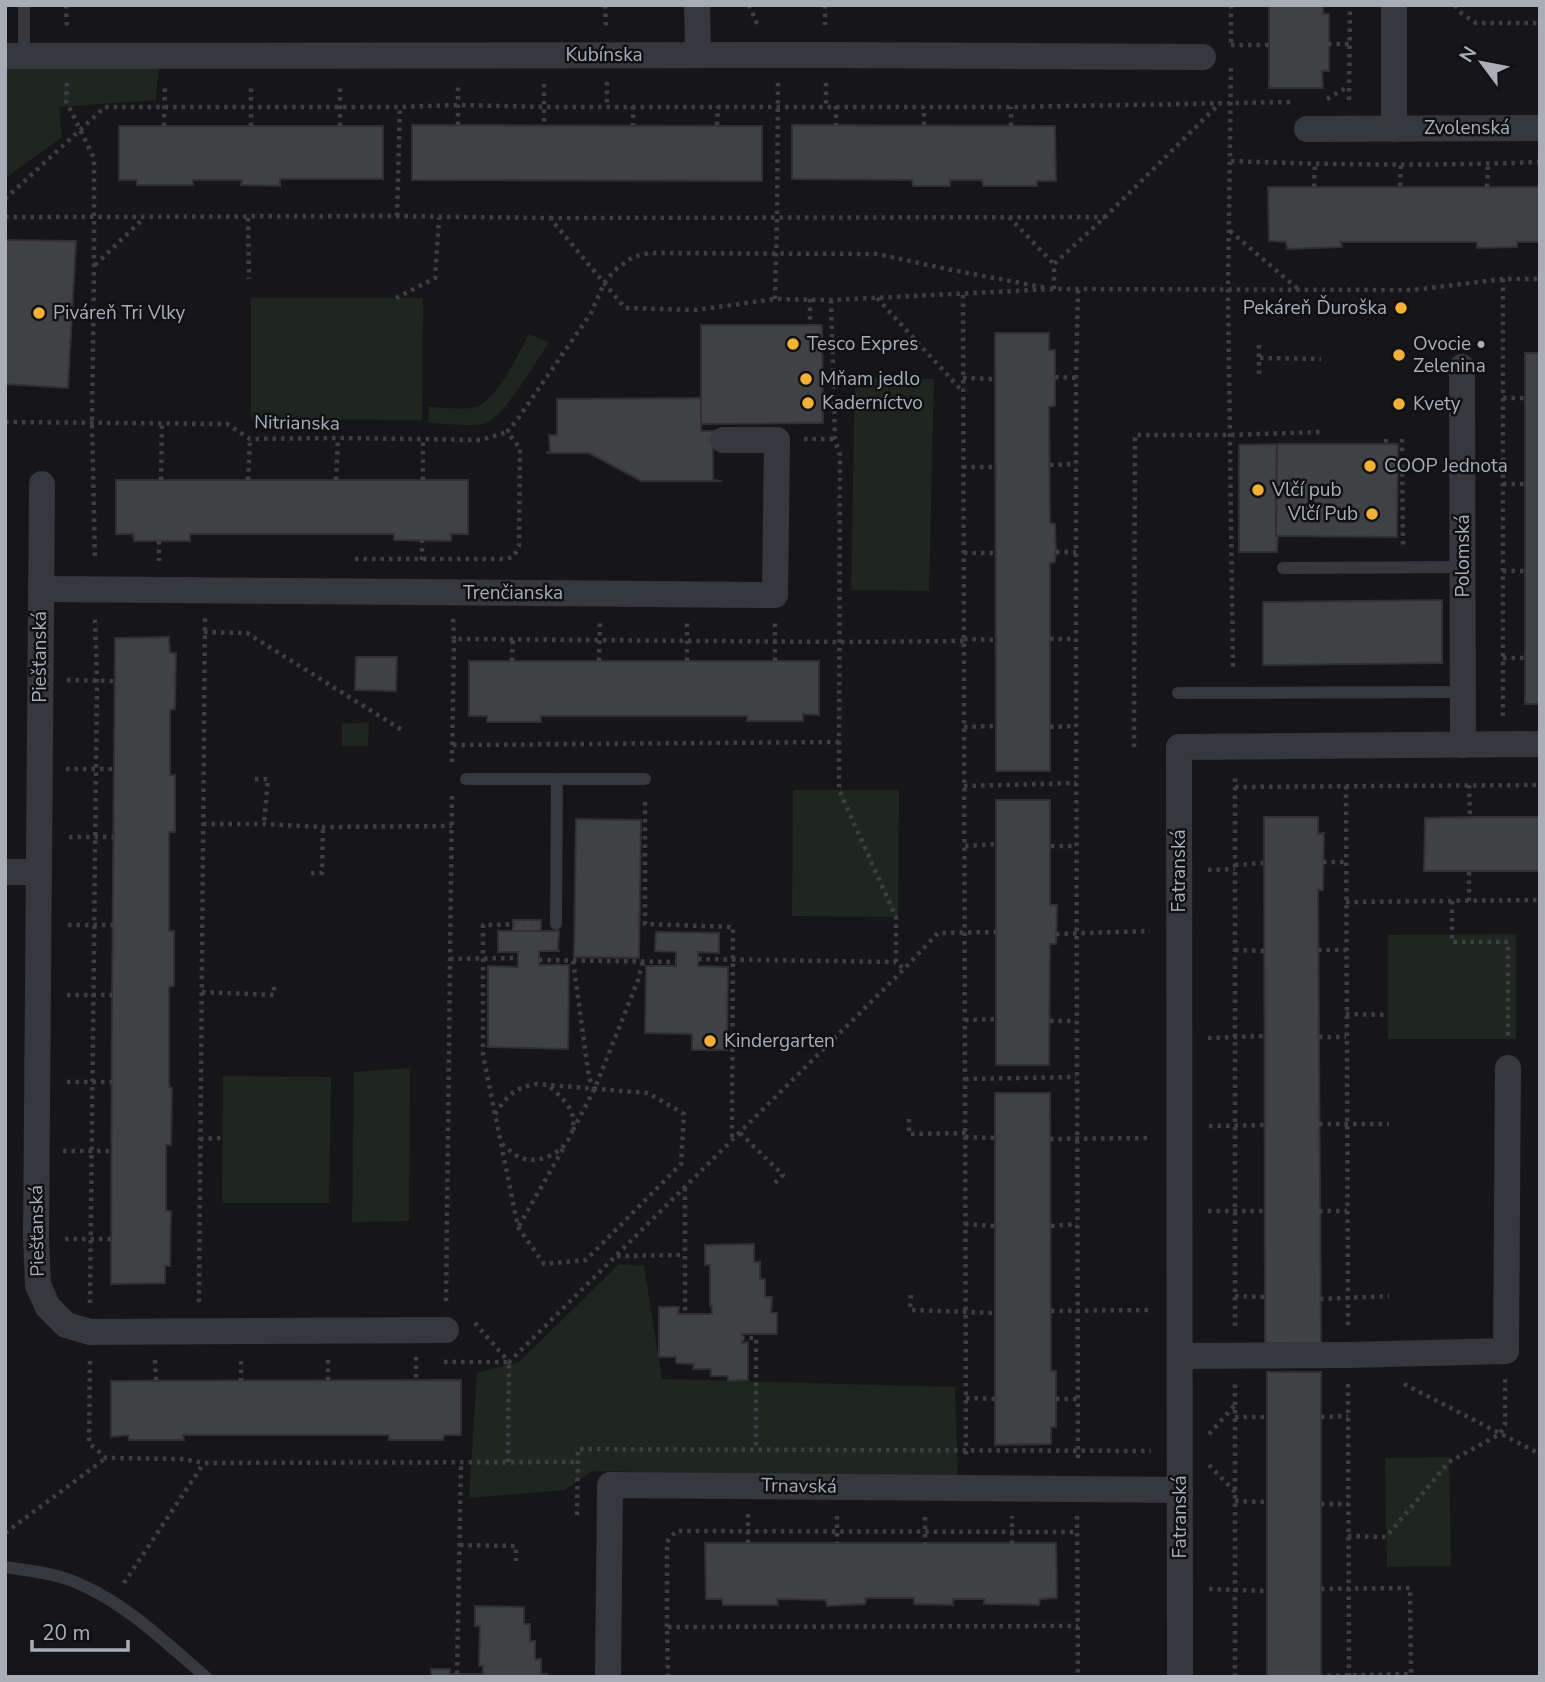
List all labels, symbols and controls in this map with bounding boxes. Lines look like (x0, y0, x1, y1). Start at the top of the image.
north arrow (1447, 28, 1517, 98)
street label: Kubínska (565, 42, 643, 68)
text: N (1454, 42, 1483, 67)
street label: Zvolenská (1424, 115, 1510, 141)
place label: Pekáreň Ďuroška (1243, 295, 1387, 321)
place label: Piváreň Tri Vlky (53, 300, 186, 326)
marker: Pekáreň Ďuroška (1393, 300, 1409, 316)
marker: Piváreň Tri Vlky (31, 305, 47, 321)
place label: Tesco Expres (807, 331, 918, 357)
place label: Ovocie • Zelenina (1413, 331, 1486, 379)
marker: Tesco Expres (785, 336, 801, 352)
marker: Ovocie • Zelenina (1391, 347, 1407, 363)
place label: Mňam jedlo (820, 366, 920, 392)
marker: Mňam jedlo (798, 371, 814, 387)
place label: Kaderníctvo (822, 390, 923, 416)
place label: Kvety (1413, 391, 1461, 417)
marker: Kaderníctvo (800, 395, 816, 411)
marker: Kvety (1391, 396, 1407, 412)
street label: Nitrianska (254, 409, 340, 437)
place label: COOP Jednota (1384, 453, 1508, 479)
marker: COOP Jednota (1362, 458, 1378, 474)
place label: Vlčí pub (1271, 477, 1342, 503)
marker: Vlčí pub (1250, 482, 1266, 498)
place label: Vlčí Pub (1287, 501, 1358, 527)
marker: Vlčí Pub (1364, 506, 1380, 522)
street label: Polomská (1450, 514, 1476, 598)
street label: Trenčianska (463, 580, 563, 606)
street label: Piešťanská (27, 611, 53, 703)
street label: Fatranská (1166, 830, 1192, 912)
place label: Kindergarten (724, 1028, 835, 1054)
marker: Kindergarten (702, 1033, 718, 1049)
street label: Piešťanská (23, 1185, 51, 1277)
street label: Trnavská (761, 1472, 837, 1500)
street label: Fatranská (1167, 1476, 1193, 1558)
scale bar (32, 1608, 128, 1652)
text: 20 m (42, 1619, 91, 1647)

